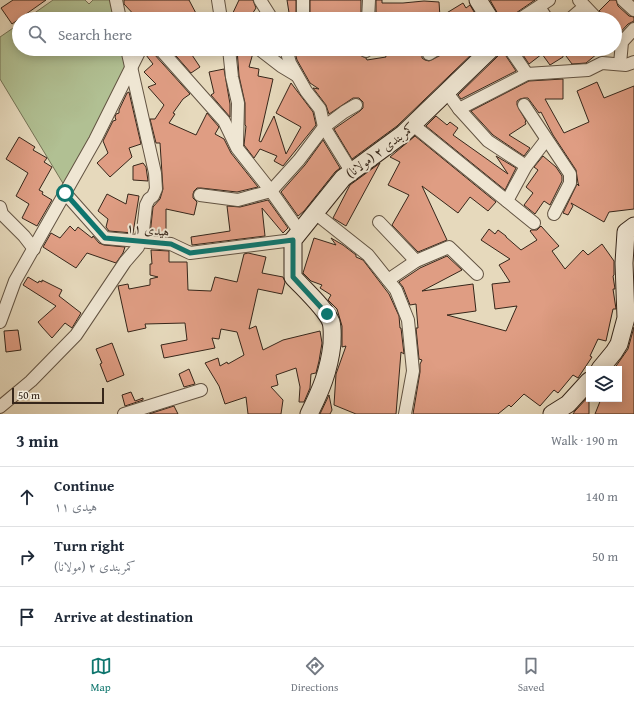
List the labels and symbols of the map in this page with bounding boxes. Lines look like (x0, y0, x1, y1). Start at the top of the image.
street label: کمربندی ۲ (مولانا) (342, 118, 419, 183)
route start (56, 184, 74, 202)
street label: هیدی ۱۱ (125, 218, 171, 241)
route end (318, 305, 336, 323)
scale bar (12, 386, 104, 405)

